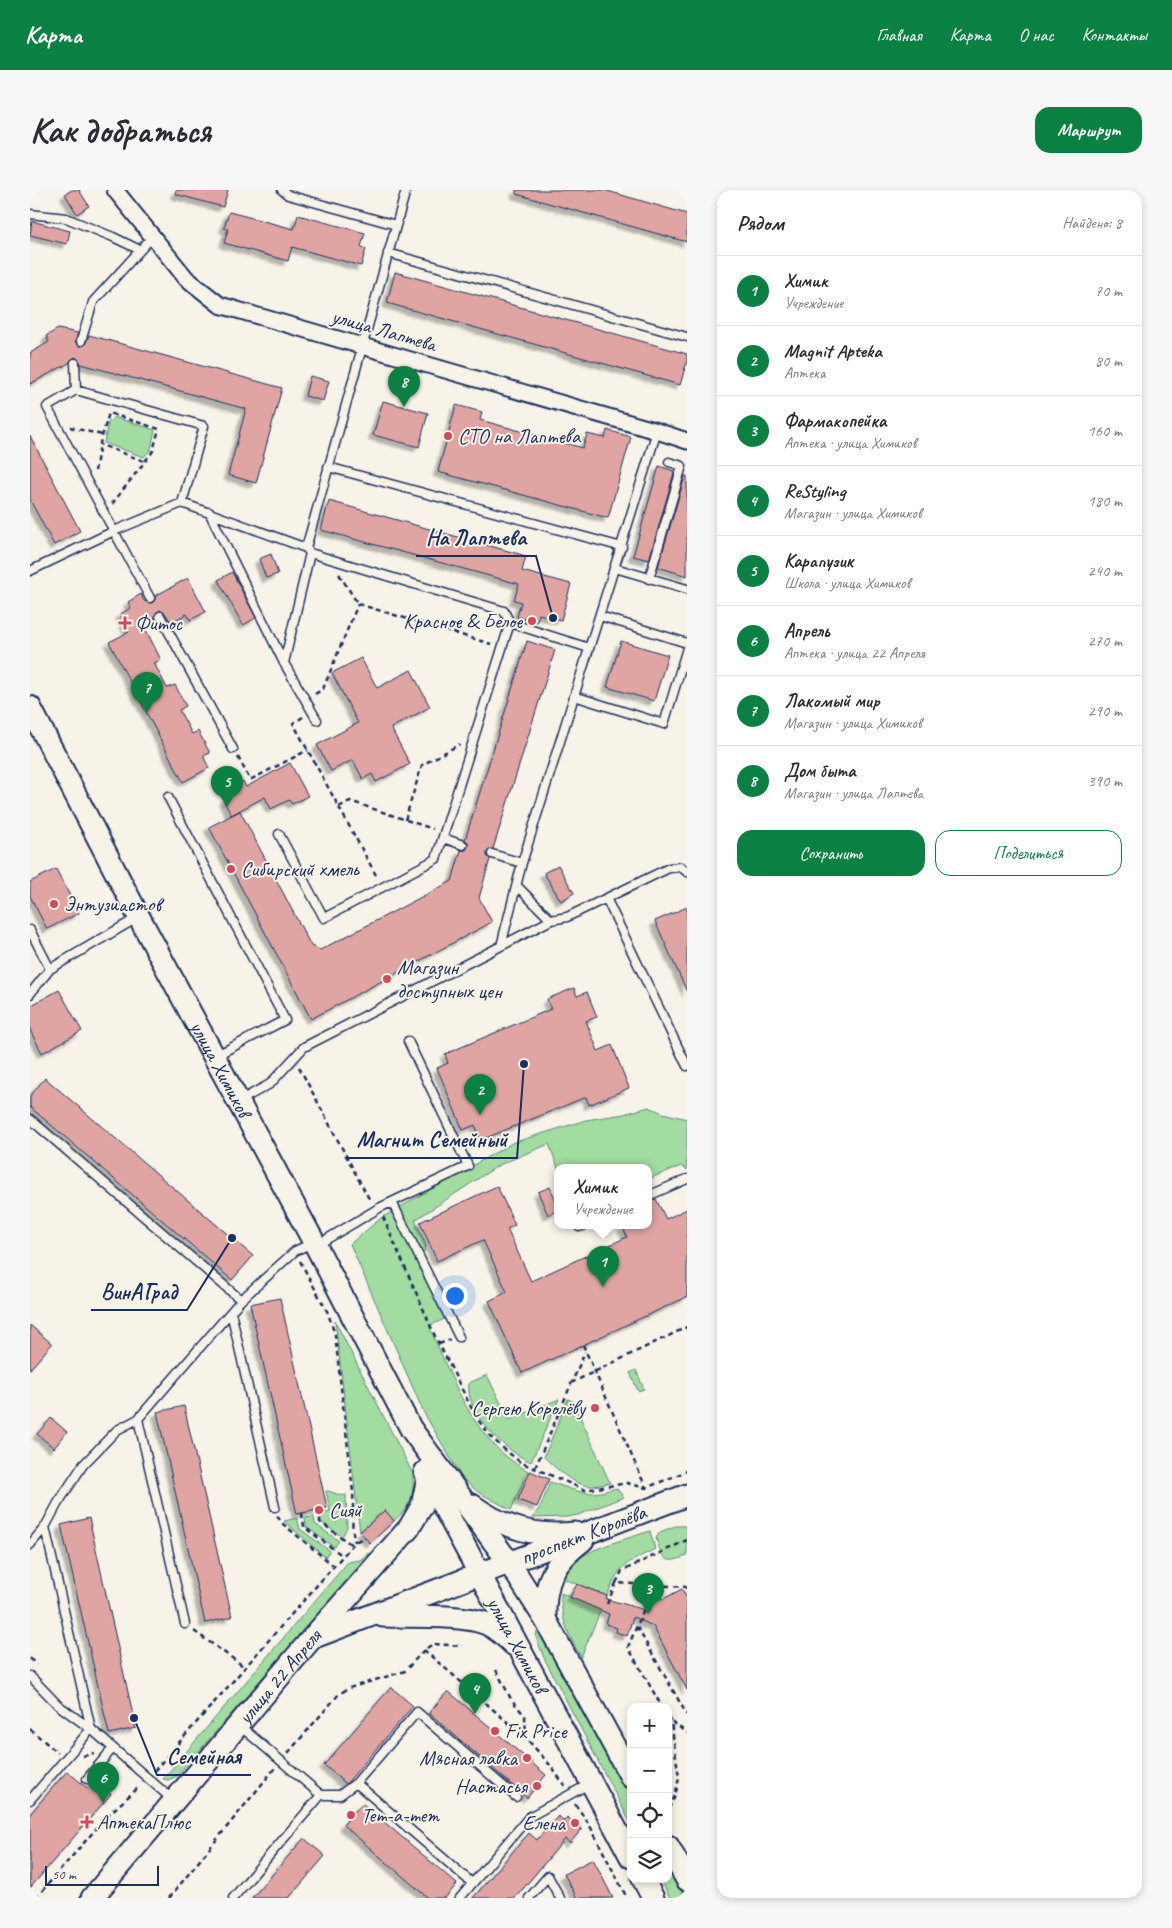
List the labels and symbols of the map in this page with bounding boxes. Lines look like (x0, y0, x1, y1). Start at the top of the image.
street label: улица Лаптева (327, 302, 441, 358)
pin: 8 (388, 366, 420, 407)
place label: СТО на Лаптева (458, 423, 582, 449)
marker: СТО на Лаптева (442, 430, 454, 442)
callout: На Лаптева (416, 519, 536, 556)
text: На Лаптева (426, 524, 528, 552)
place label: Красное & Белое (403, 608, 523, 634)
place label: Фитос (135, 610, 184, 636)
marker: Красное & Белое (526, 615, 538, 627)
marker: Фитос (119, 617, 131, 629)
pin: 7 (131, 672, 163, 713)
pin: 5 (211, 766, 243, 807)
place label: Сибирский хмель (241, 856, 360, 882)
marker: Сибирский хмель (225, 863, 237, 875)
place label: Энтузиастов (64, 891, 165, 917)
marker: Энтузиастов (48, 898, 60, 910)
place label: Магазин доступных цен (397, 954, 503, 1004)
marker: Магазин доступных цен (381, 973, 393, 985)
street label: улица Химиков (183, 1015, 259, 1125)
pin: 2 (464, 1074, 496, 1115)
callout: Магнит Семейный (346, 1121, 517, 1158)
text: Магнит Семейный (357, 1126, 509, 1154)
pin: 1 (587, 1246, 619, 1287)
callout: ВинАГрад (91, 1273, 187, 1310)
text: ВинАГрад (101, 1278, 179, 1306)
your location (442, 1283, 468, 1309)
place label: Сергею Королёву (471, 1395, 587, 1421)
marker: Сергею Королёву (589, 1402, 601, 1414)
place label: Сияй (329, 1497, 363, 1523)
street label: проспект Королёва (517, 1498, 652, 1570)
marker: Сияй (313, 1504, 325, 1516)
pin: 3 (632, 1573, 664, 1614)
street label: улица Химиков (480, 1591, 556, 1701)
street label: улица 22 Апреля (231, 1623, 328, 1731)
pin: 4 (459, 1673, 491, 1714)
place label: Fix Price (505, 1718, 568, 1744)
marker: Fix Price (489, 1725, 501, 1737)
callout: Семейная (157, 1738, 251, 1775)
text: Семейная (167, 1743, 243, 1771)
place label: Мясная лавка (419, 1745, 519, 1771)
marker: Мясная лавка (521, 1752, 533, 1764)
pin: 6 (87, 1762, 119, 1803)
place label: Настасья (455, 1773, 529, 1799)
marker: Настасья (531, 1780, 543, 1792)
place label: Тет-а-тет (361, 1802, 440, 1828)
place label: АптекаПлюс (97, 1809, 192, 1835)
marker: Тет-а-тет (345, 1809, 357, 1821)
place label: Елена (522, 1810, 567, 1836)
marker: АптекаПлюс (81, 1816, 93, 1828)
marker: Елена (569, 1817, 581, 1829)
scale bar (45, 1863, 159, 1886)

